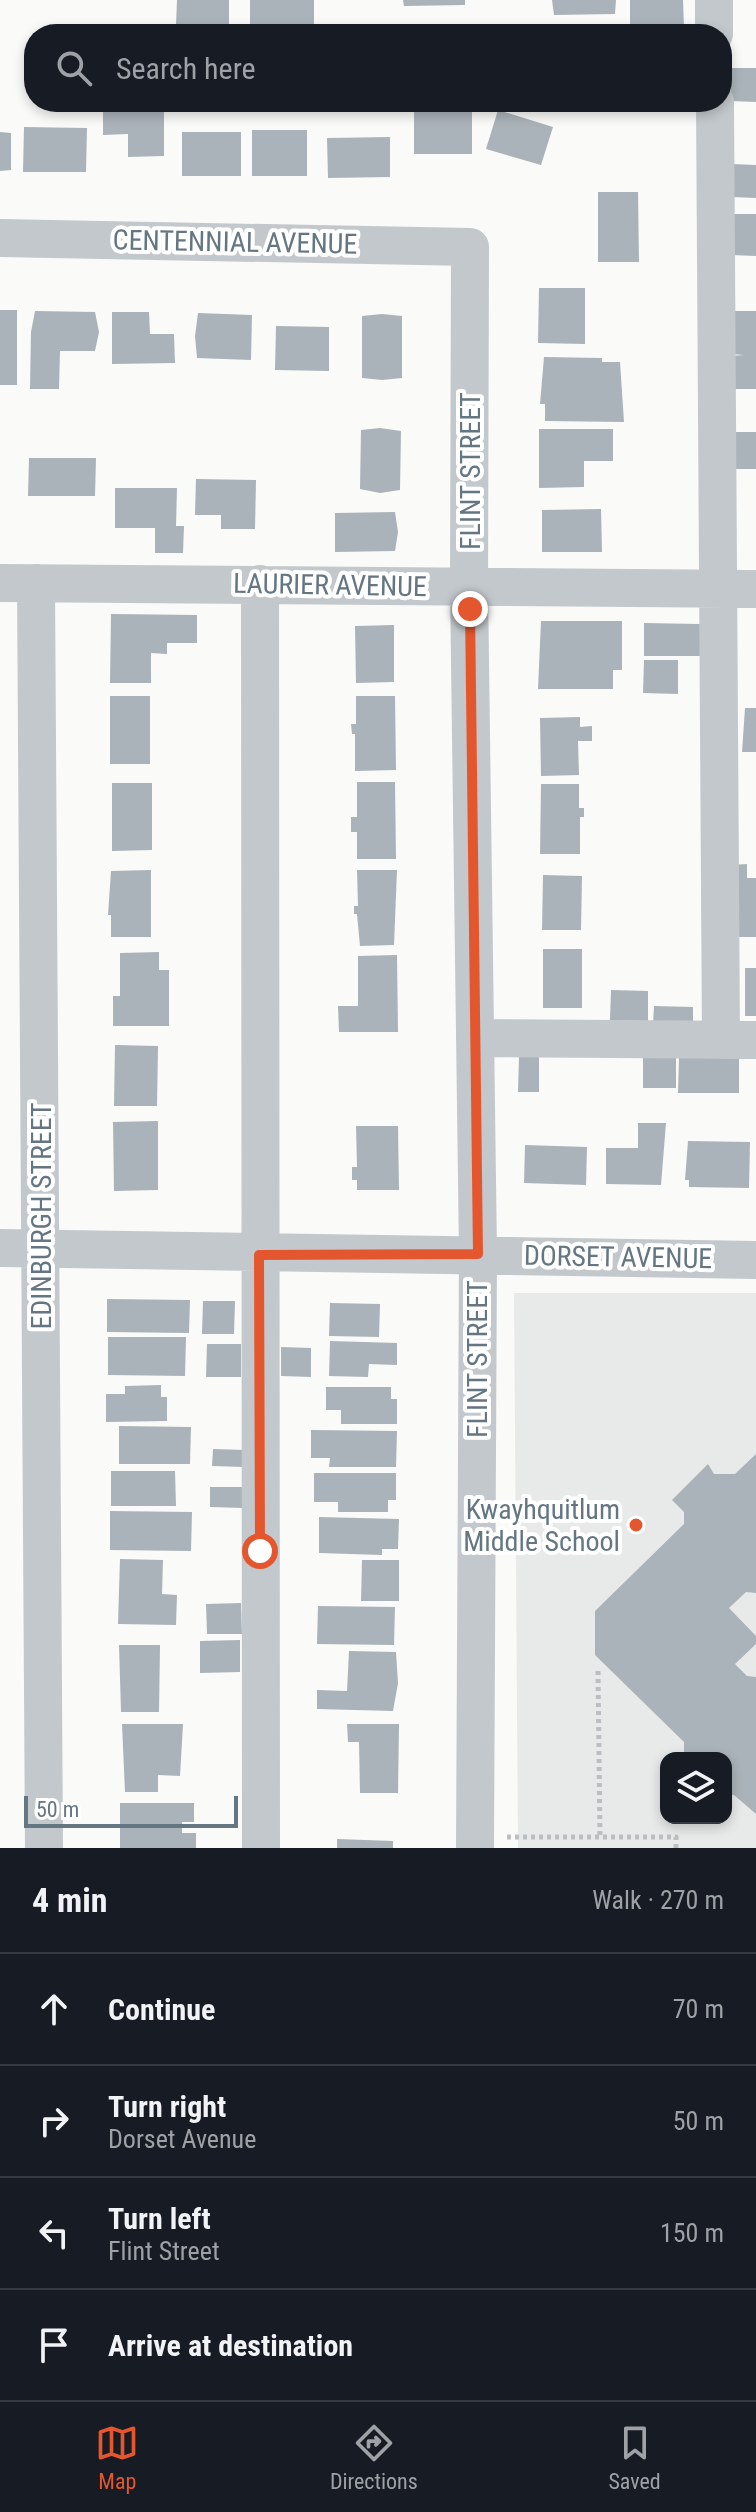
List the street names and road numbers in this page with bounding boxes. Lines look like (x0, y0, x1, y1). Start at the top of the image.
street label: CENTENNIAL AVENUE (112, 223, 358, 261)
street label: FLINT STREET (454, 392, 487, 550)
street label: LAURIER AVENUE (233, 567, 427, 603)
street label: EDINBURGH STREET (25, 1102, 58, 1330)
street label: DORSET AVENUE (524, 1239, 712, 1275)
street label: FLINT STREET (461, 1280, 494, 1438)

